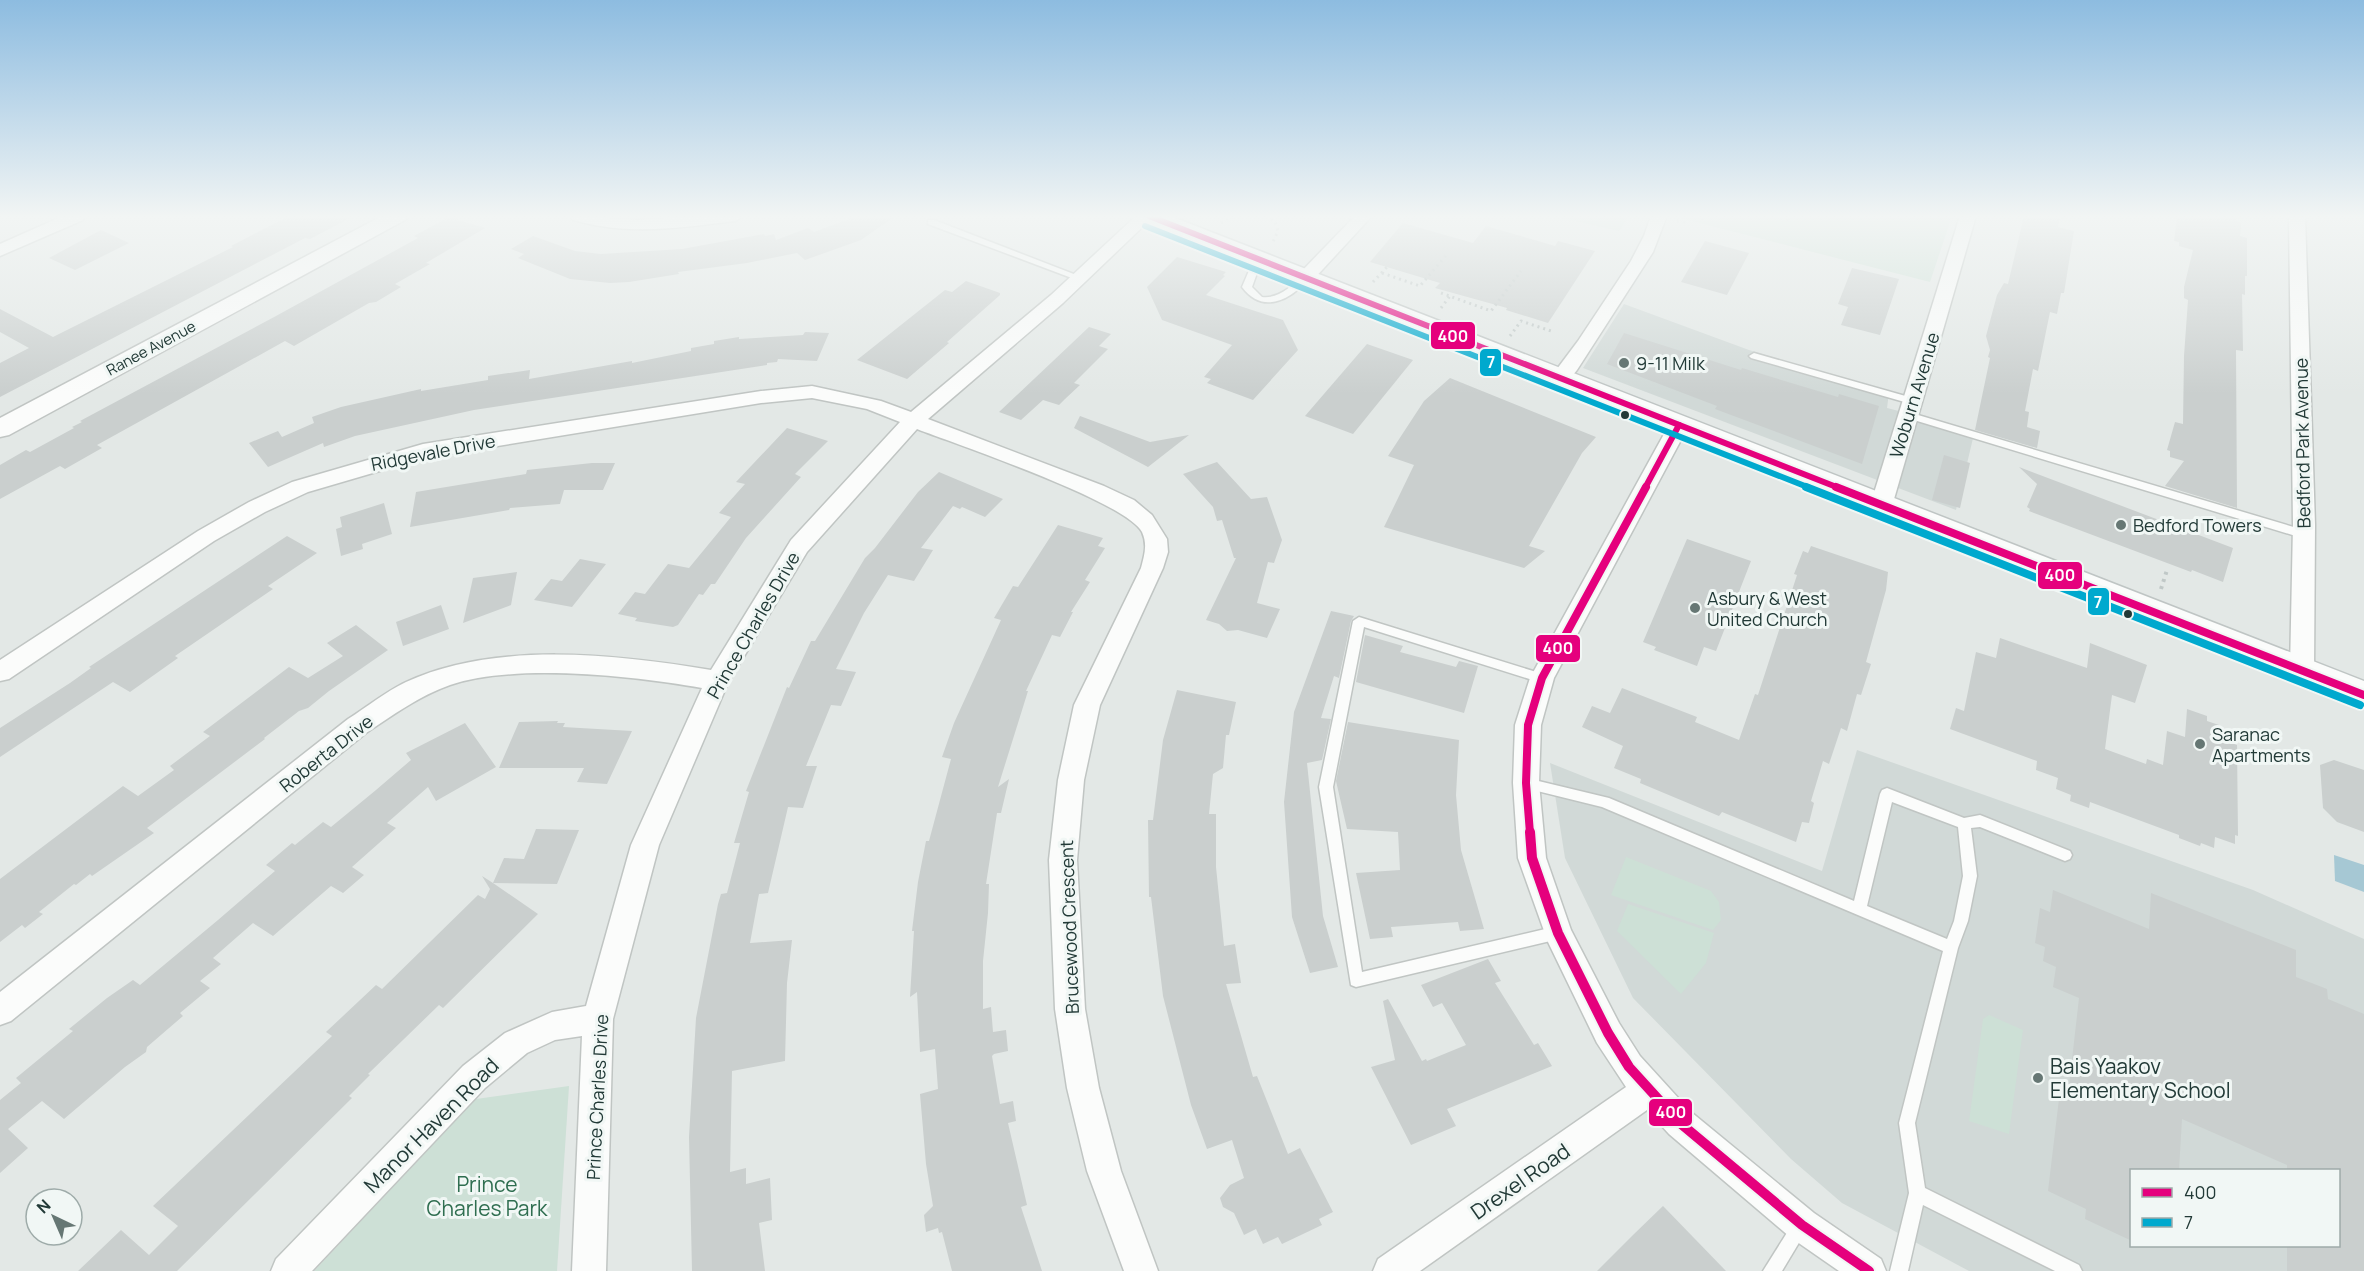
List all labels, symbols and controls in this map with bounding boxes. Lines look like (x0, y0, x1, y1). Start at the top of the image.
street label: Ranee Avenue (103, 315, 200, 380)
line badge: 400 (1430, 321, 1476, 350)
text: 400 (1438, 325, 1468, 347)
street label: Woburn Avenue (1883, 329, 1945, 461)
line badge: 7 (1479, 348, 1502, 377)
text: 7 (1487, 351, 1495, 373)
place label: 9-11 Milk (1636, 351, 1706, 375)
marker: 9-11 Milk (1617, 356, 1631, 370)
street label: Bedford Park Avenue (2289, 358, 2315, 528)
unlabelled marker (1619, 409, 1631, 421)
street label: Ridgevale Drive (369, 428, 497, 476)
place label: Bedford Towers (2133, 513, 2262, 537)
marker: Bedford Towers (2114, 518, 2128, 532)
street label: Prince Charles Drive (701, 547, 805, 703)
line badge: 400 (2037, 561, 2083, 590)
text: 400 (2045, 564, 2075, 586)
place label: Asbury & West United Church (1707, 586, 1827, 631)
line badge: 7 (2087, 587, 2110, 616)
text: 7 (2094, 591, 2102, 613)
marker: Asbury & West United Church (1688, 601, 1702, 615)
unlabelled marker (2122, 608, 2134, 620)
line badge: 400 (1535, 634, 1581, 663)
text: 400 (1543, 637, 1573, 659)
street label: Roberta Drive (274, 709, 378, 797)
place label: Saranac Apartments (2212, 722, 2311, 767)
marker: Saranac Apartments (2193, 737, 2207, 751)
street label: Brucewood Crescent (1054, 840, 1084, 1014)
street label: Prince Charles Drive (581, 1014, 613, 1180)
street label: Manor Haven Road (357, 1051, 505, 1199)
place label: Bais Yaakov Elementary School (2050, 1052, 2231, 1104)
marker: Bais Yaakov Elementary School (2031, 1071, 2045, 1085)
line badge: 400 (1648, 1098, 1693, 1127)
text: 400 (1656, 1101, 1686, 1123)
street label: Drexel Road (1465, 1137, 1575, 1225)
legend (2130, 1169, 2340, 1247)
park label: Prince Charles Park (427, 1170, 548, 1222)
text: 400 (2184, 1180, 2217, 1204)
north arrow (24, 1187, 84, 1247)
text: N (32, 1194, 55, 1218)
text: 7 (2184, 1210, 2193, 1234)

